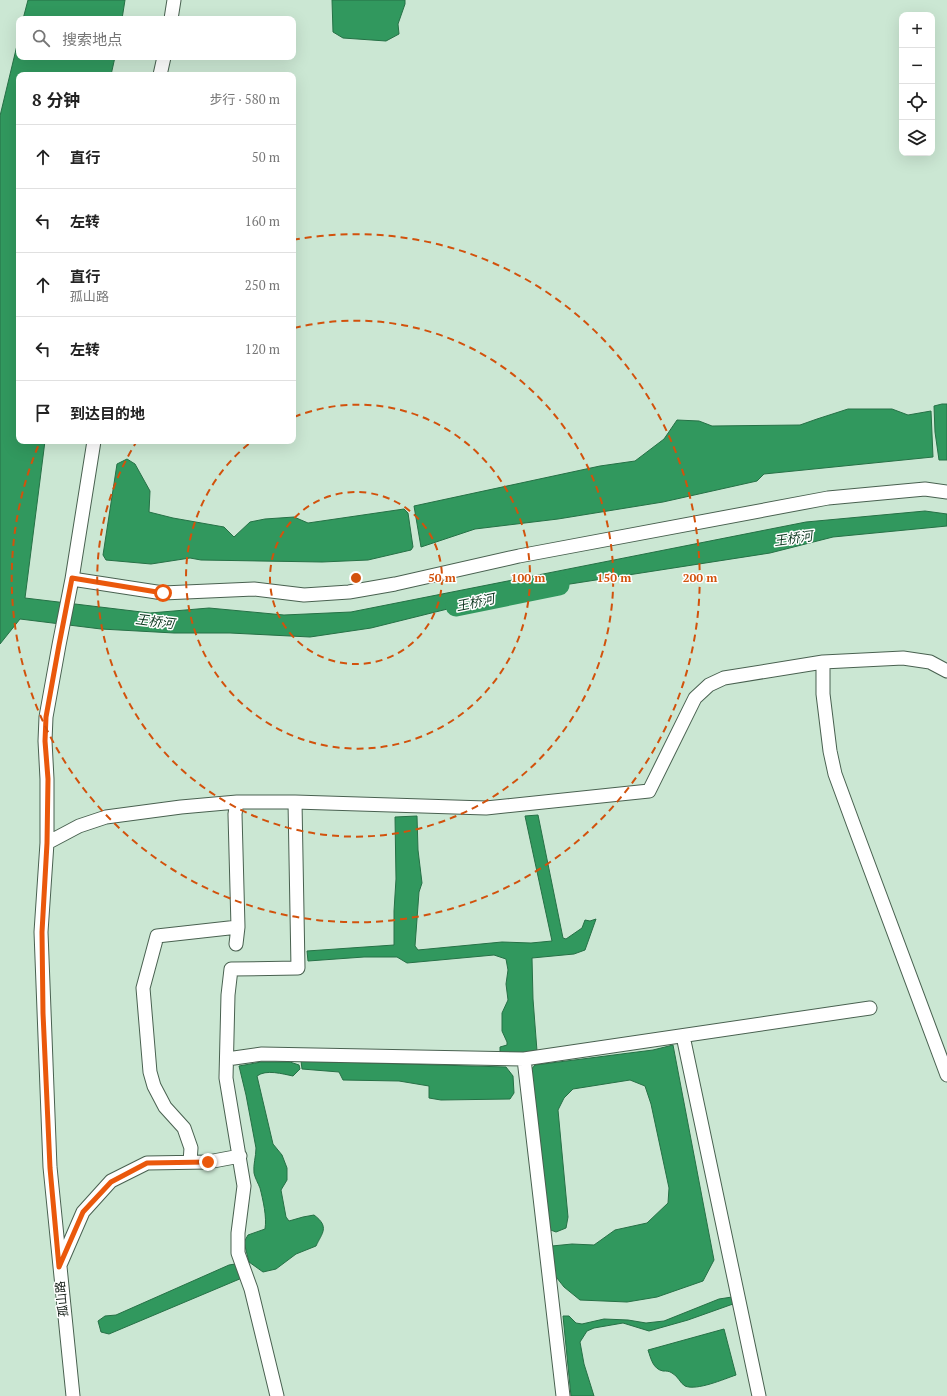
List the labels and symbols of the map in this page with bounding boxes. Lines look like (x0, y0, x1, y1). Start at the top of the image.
water label: 王桥河 (772, 526, 817, 550)
text: 50 m (428, 570, 456, 585)
text: 100 m (511, 570, 545, 585)
text: 150 m (597, 570, 631, 585)
text: 200 m (683, 570, 717, 585)
centre of rings (349, 571, 363, 585)
route start (154, 584, 172, 602)
water label: 王桥河 (454, 589, 499, 615)
water label: 王桥河 (135, 610, 178, 633)
route end (199, 1153, 217, 1171)
street label: 孤山路 (52, 1280, 71, 1318)

